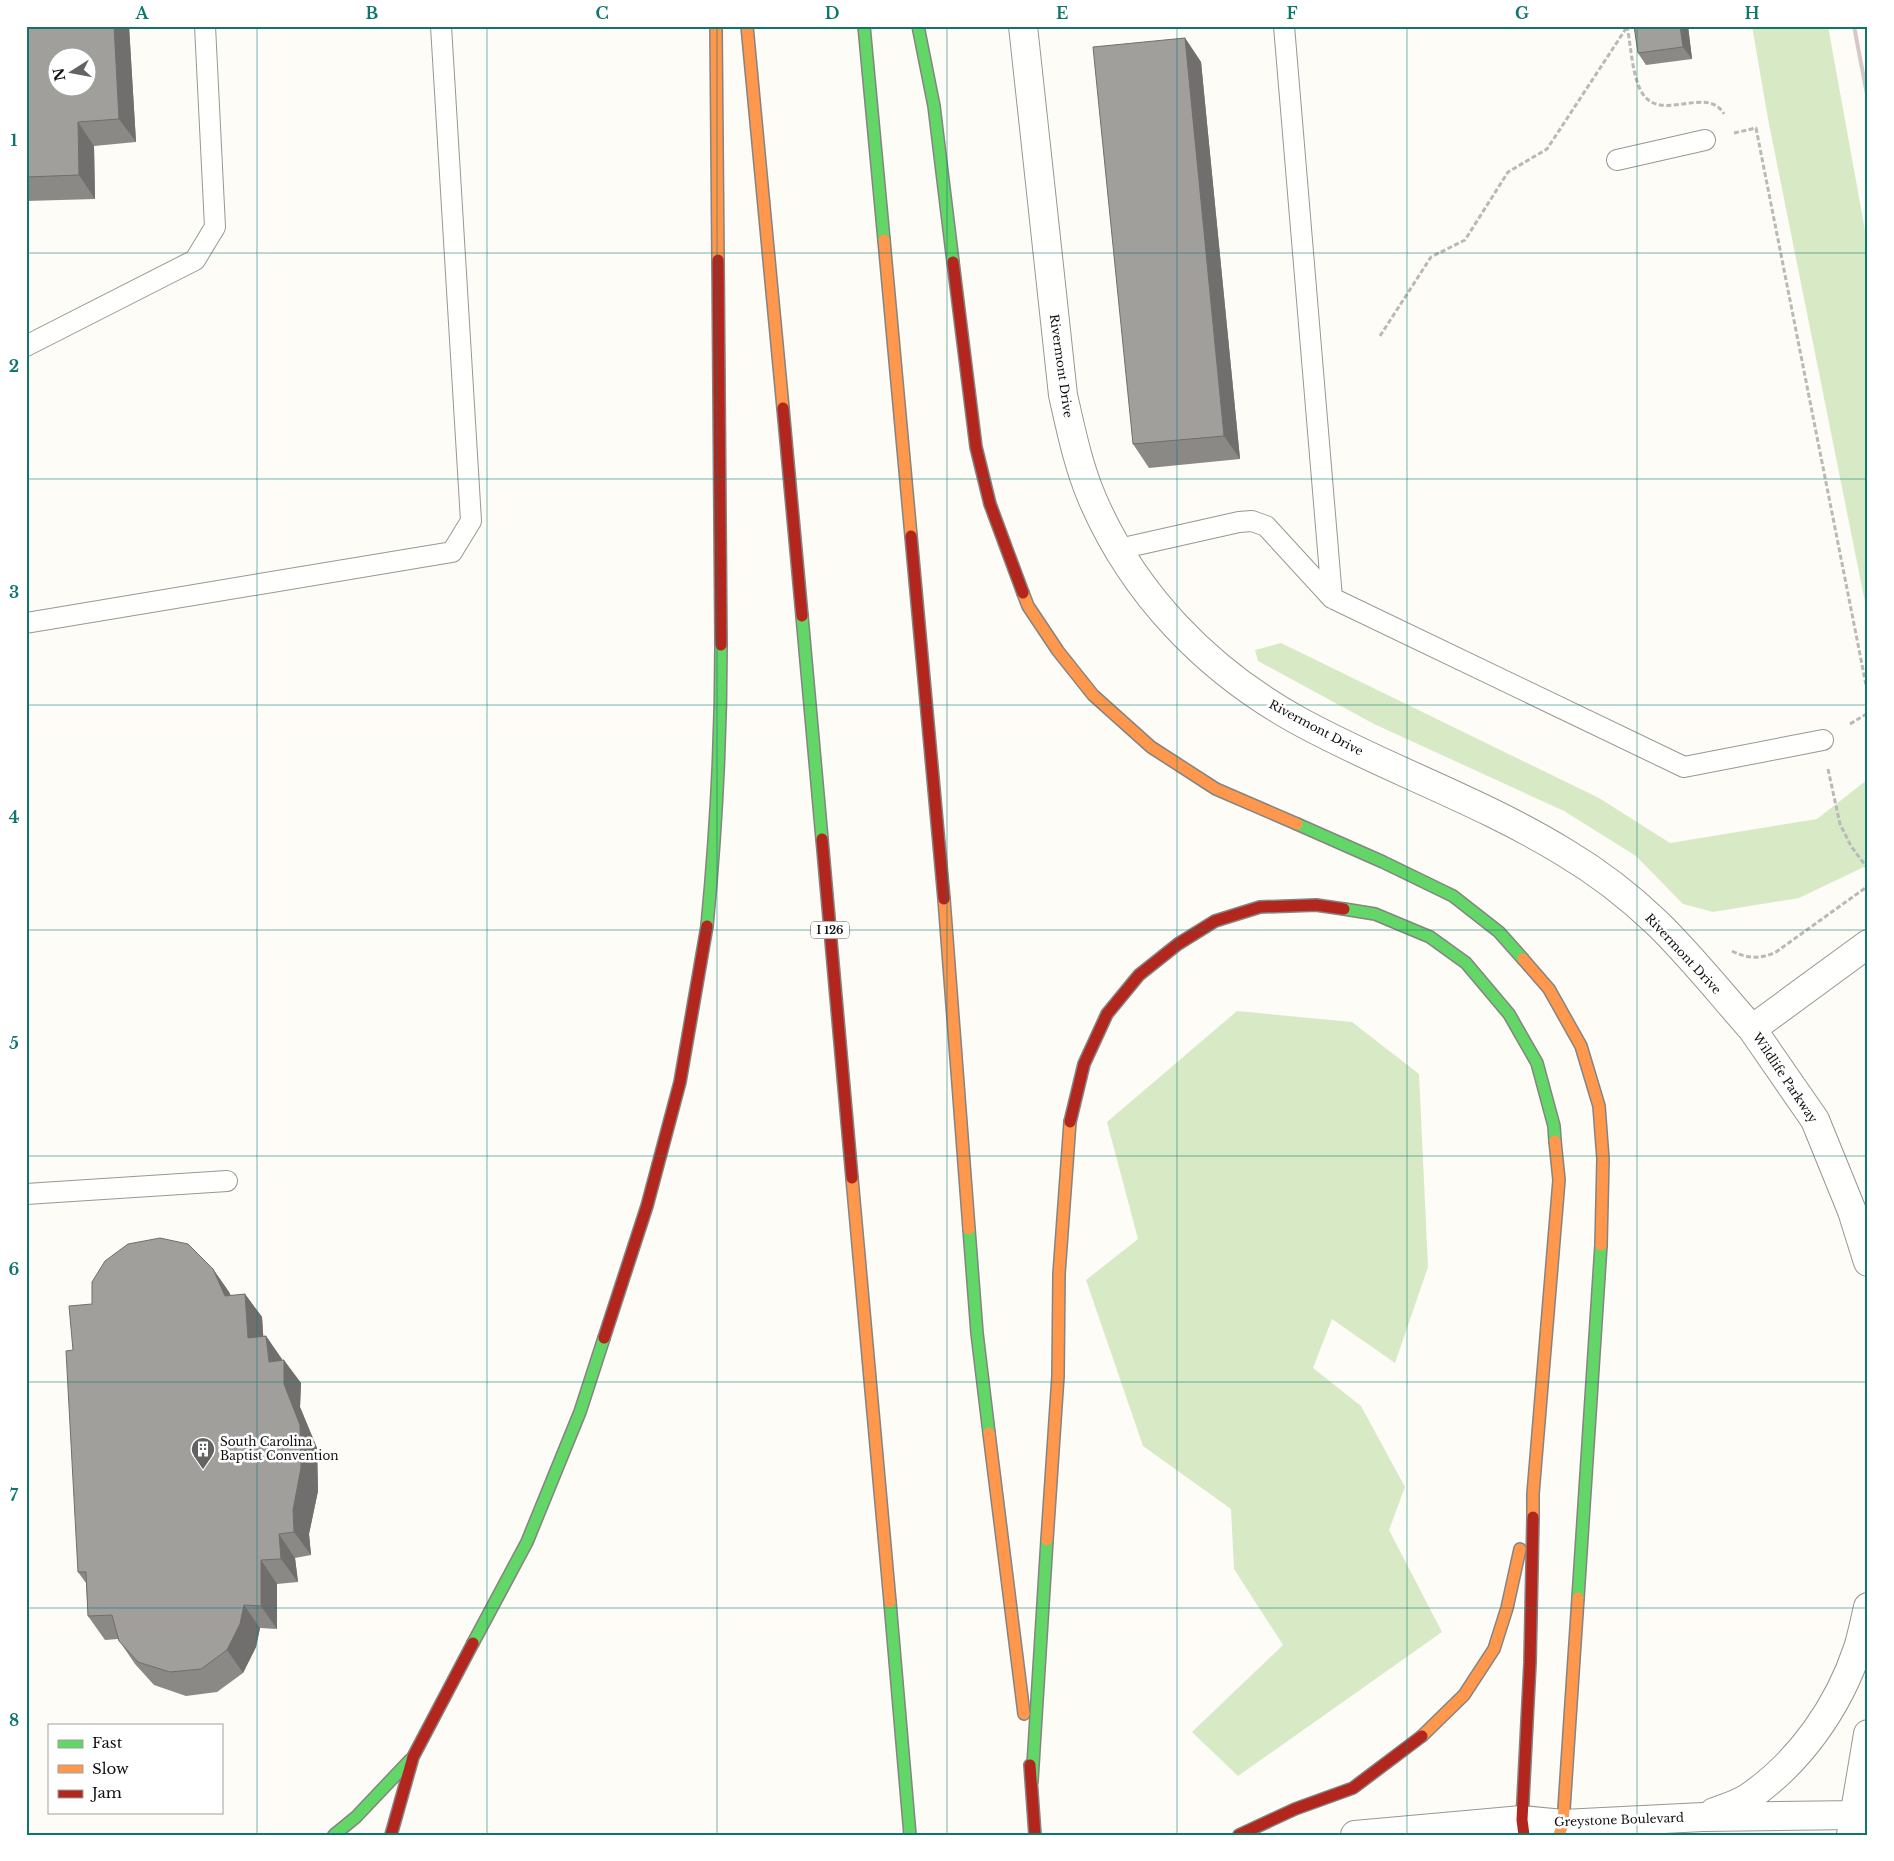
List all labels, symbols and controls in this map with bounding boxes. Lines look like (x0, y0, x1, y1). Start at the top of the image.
text: A (135, 3, 150, 23)
text: B (366, 3, 379, 23)
text: C (595, 3, 609, 23)
text: D (825, 3, 839, 23)
text: E (1056, 3, 1068, 23)
text: F (1286, 3, 1298, 23)
text: G (1515, 3, 1529, 23)
text: H (1744, 3, 1760, 23)
north arrow (48, 48, 98, 98)
text: N (49, 66, 69, 83)
text: 1 (11, 130, 18, 150)
street label: Rivermont Drive (1047, 313, 1076, 419)
text: 2 (9, 356, 19, 376)
text: 3 (9, 582, 19, 602)
street label: Rivermont Drive (1267, 696, 1366, 759)
text: 4 (9, 807, 19, 827)
street label: Rivermont Drive (1642, 910, 1725, 997)
road number: I 126 (811, 922, 849, 938)
street label: Wildlife Parkway (1749, 1029, 1821, 1126)
text: 5 (9, 1033, 19, 1053)
text: 6 (9, 1259, 20, 1279)
place label: South Carolina Baptist Convention (220, 1434, 339, 1463)
building icon: South Carolina Baptist Convention (190, 1436, 216, 1470)
text: 7 (10, 1485, 19, 1505)
text: 8 (9, 1710, 19, 1730)
legend (48, 1724, 222, 1814)
text: Fast (92, 1733, 123, 1752)
text: Slow (92, 1759, 129, 1778)
text: Jam (90, 1783, 122, 1802)
street label: Greystone Boulevard (1554, 1810, 1684, 1829)

